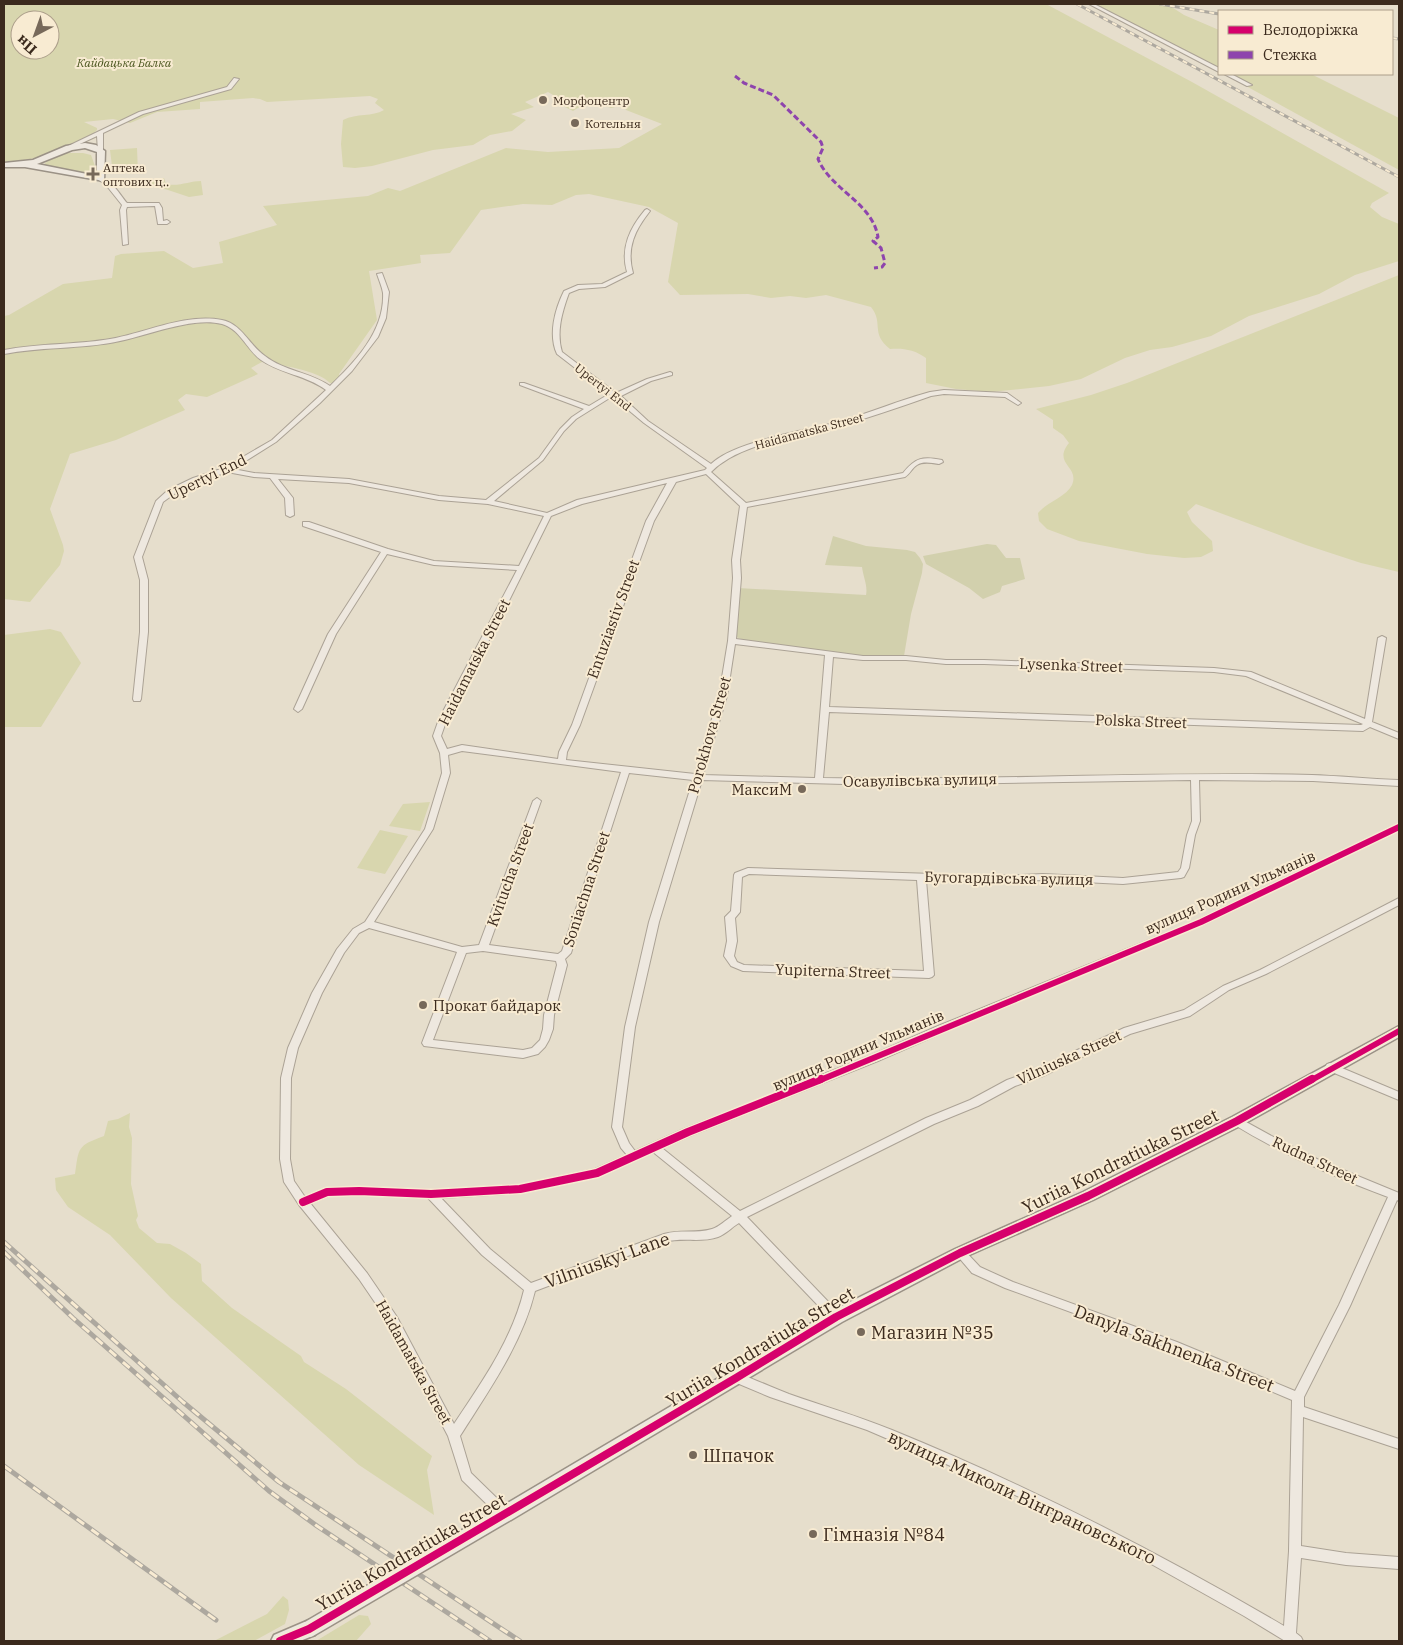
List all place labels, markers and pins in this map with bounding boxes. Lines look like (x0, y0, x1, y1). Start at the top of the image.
place label: Морфоцентр (553, 93, 630, 108)
marker: Морфоцентр (537, 94, 549, 106)
place label: Котельня (585, 116, 641, 131)
marker: Котельня (569, 117, 581, 129)
place label: Аптека оптових ц‥ (103, 160, 169, 189)
marker: Аптека оптових ц‥ (87, 168, 99, 180)
place label: МаксиМ (731, 780, 792, 799)
marker: МаксиМ (796, 783, 808, 795)
place label: Прокат байдарок (433, 996, 561, 1015)
marker: Прокат байдарок (417, 999, 429, 1011)
place label: Магазин №35 (871, 1321, 994, 1344)
marker: Магазин №35 (855, 1326, 867, 1338)
place label: Шпачок (703, 1444, 775, 1467)
marker: Шпачок (687, 1449, 699, 1461)
place label: Гімназія №84 (823, 1523, 945, 1546)
marker: Гімназія №84 (807, 1528, 819, 1540)

